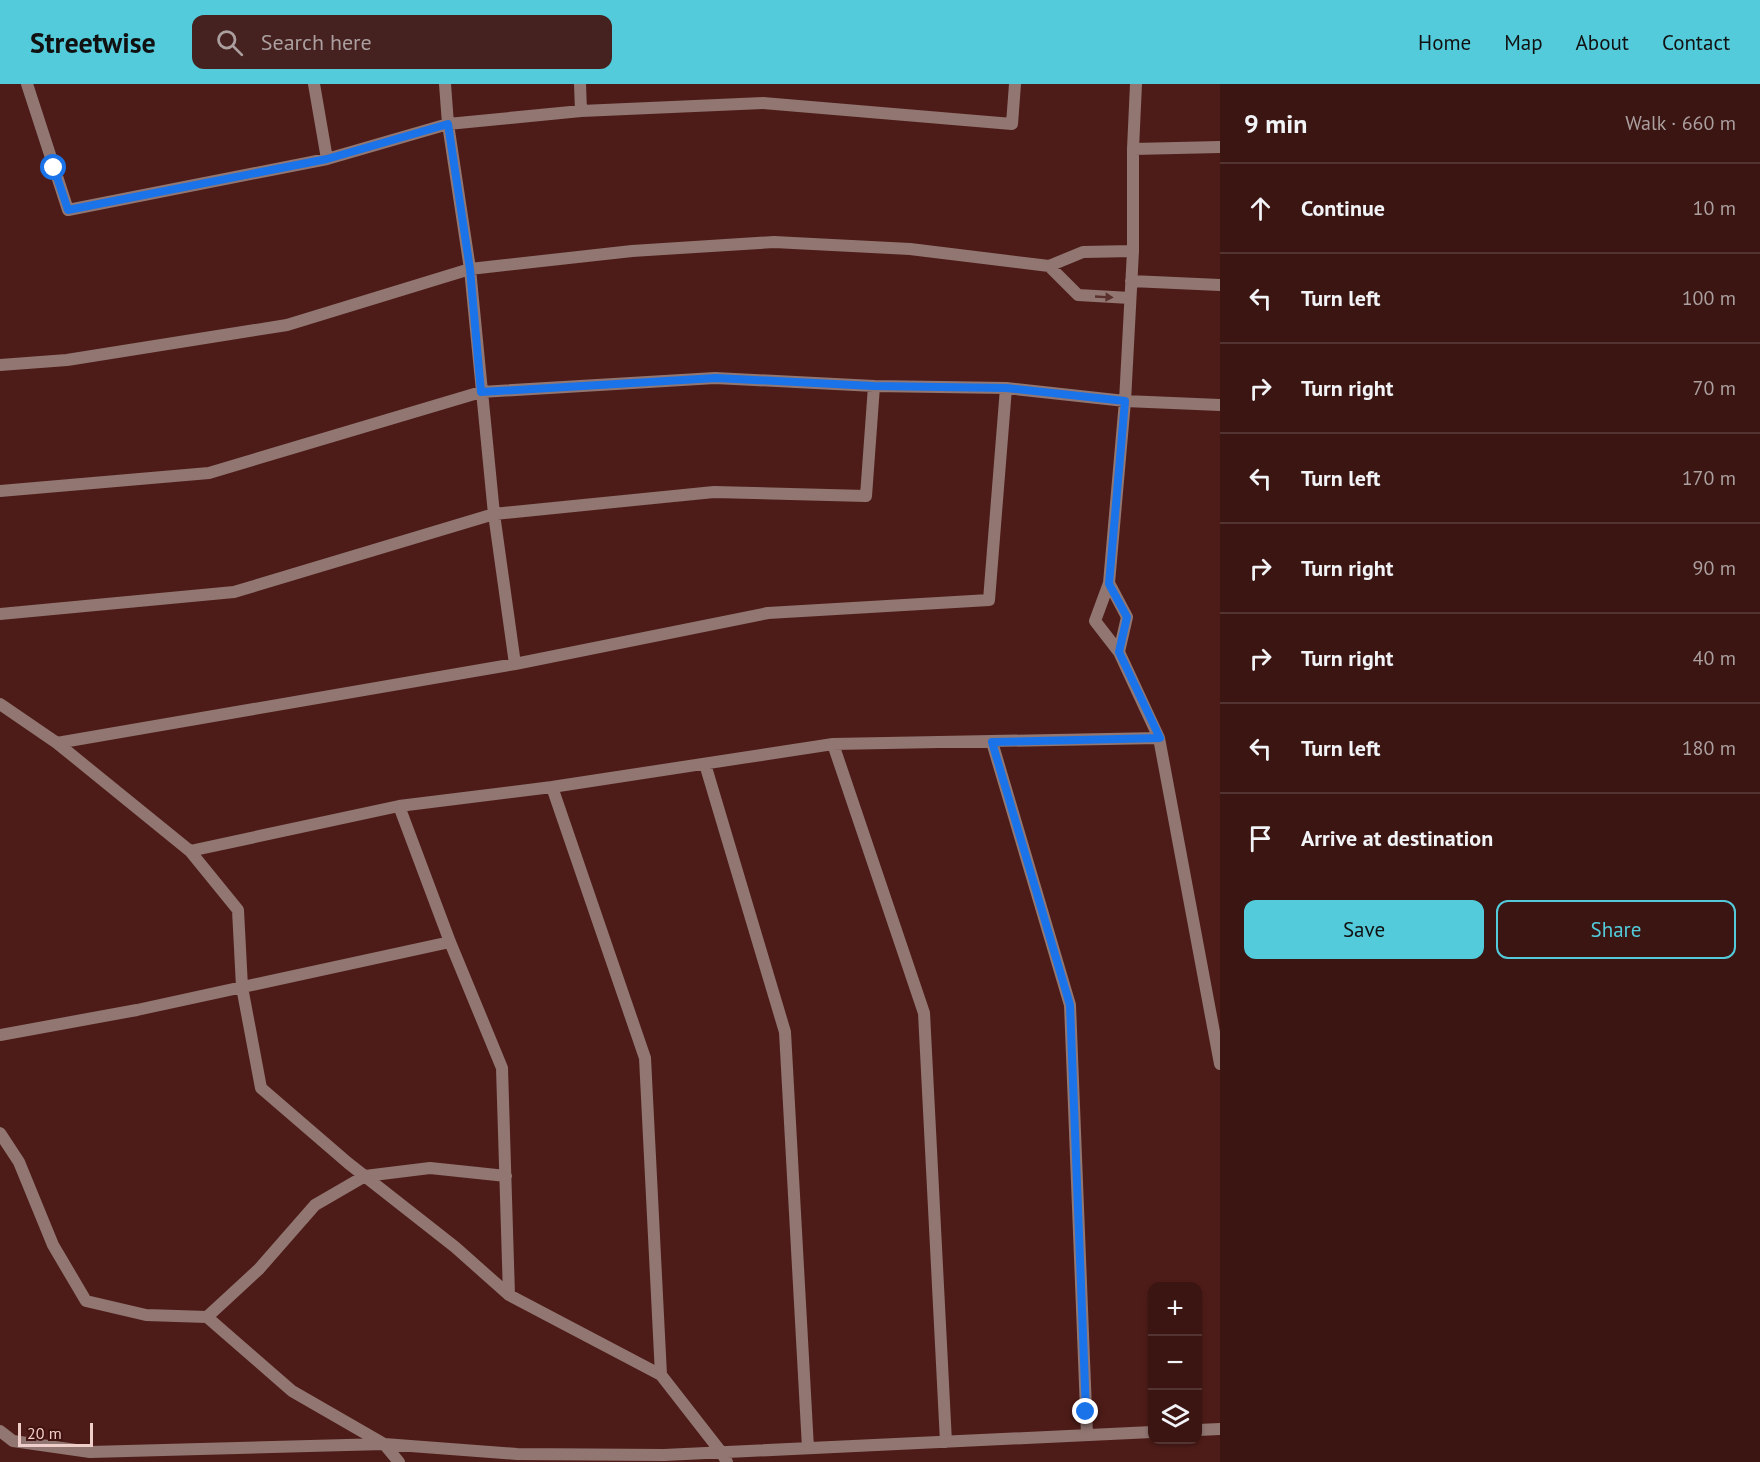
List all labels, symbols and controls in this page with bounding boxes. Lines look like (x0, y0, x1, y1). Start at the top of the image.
search box (192, 15, 612, 69)
text: Streetwise (30, 24, 156, 61)
icon: search (213, 26, 246, 59)
text: Search here (261, 28, 372, 56)
text: Home (1418, 29, 1471, 56)
text: Map (1504, 29, 1543, 56)
text: About (1576, 29, 1629, 56)
text: Contact (1662, 29, 1730, 56)
text: 9 min (1244, 107, 1307, 140)
text: Walk · 660 m (1625, 110, 1736, 136)
route start (40, 154, 66, 180)
icon: ahead (1244, 192, 1277, 225)
text: Continue (1301, 194, 1385, 222)
text: 10 m (1693, 195, 1736, 221)
icon: left (1244, 282, 1277, 315)
text: Turn left (1301, 284, 1381, 312)
text: 100 m (1682, 285, 1736, 311)
one-way arrow (1095, 292, 1114, 301)
icon: right (1244, 372, 1277, 405)
text: Turn right (1301, 374, 1393, 402)
text: 70 m (1693, 375, 1736, 401)
icon: left (1244, 462, 1277, 495)
text: Turn left (1301, 464, 1381, 492)
text: 170 m (1682, 465, 1736, 491)
icon: right (1244, 552, 1277, 585)
text: Turn right (1301, 554, 1393, 582)
text: 90 m (1693, 555, 1736, 581)
icon: right (1244, 642, 1277, 675)
text: Turn right (1301, 644, 1393, 672)
text: 40 m (1693, 645, 1736, 671)
icon: left (1244, 732, 1277, 765)
text: Turn left (1301, 734, 1381, 762)
text: 180 m (1682, 735, 1736, 761)
icon: arrive (1244, 822, 1277, 855)
text: Arrive at destination (1301, 824, 1493, 852)
button: Save (1244, 900, 1484, 959)
button: Share (1496, 900, 1736, 959)
map controls (1148, 1282, 1202, 1444)
button: + (1148, 1282, 1202, 1336)
button: − (1148, 1336, 1202, 1390)
button: layers (1148, 1390, 1202, 1444)
route end (1072, 1398, 1098, 1424)
scale bar (18, 1420, 93, 1448)
text: 20 m (27, 1423, 62, 1443)

